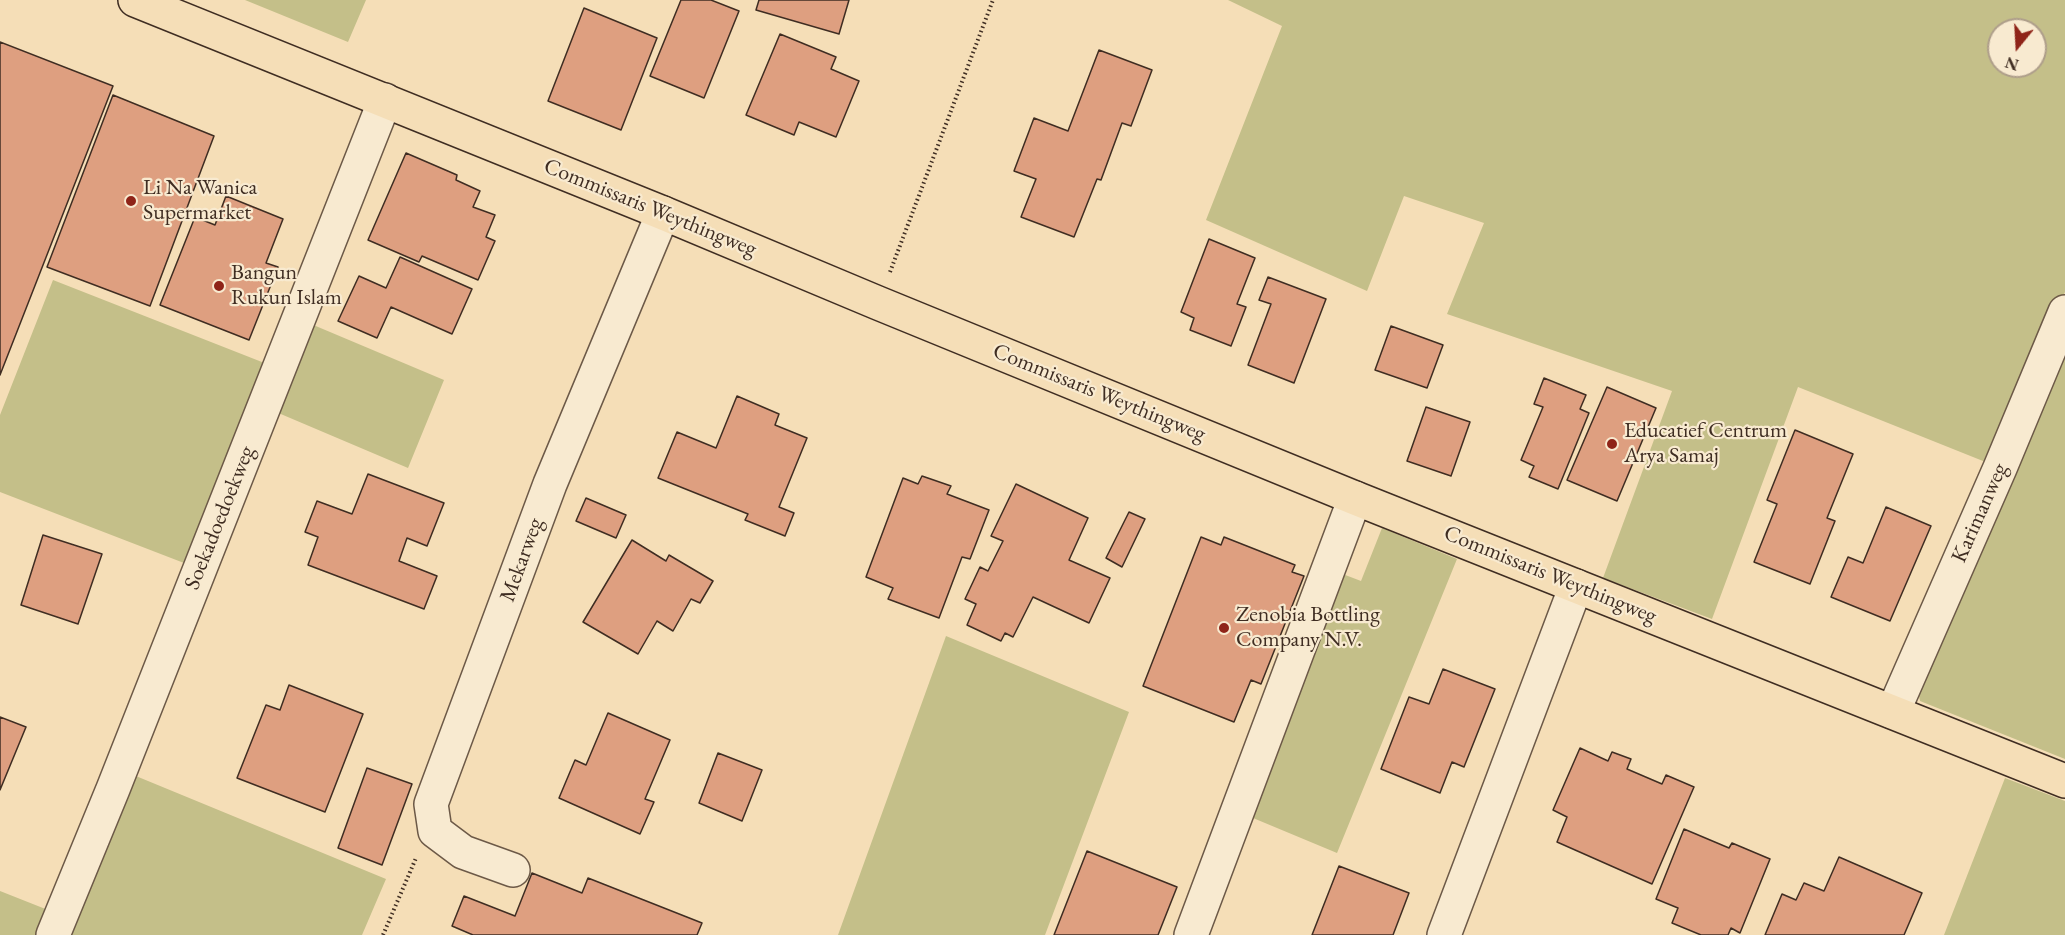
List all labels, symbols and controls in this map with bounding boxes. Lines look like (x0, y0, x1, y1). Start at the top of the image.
north arrow (1987, 18, 2047, 78)
text: N (2003, 52, 2021, 76)
street label: Commissaris Weythingweg (540, 153, 760, 263)
place label: Li Na Wanica Supermarket (143, 175, 257, 226)
marker: Li Na Wanica Supermarket (124, 194, 138, 208)
place label: Bangun Rukun Islam (231, 260, 342, 312)
marker: Bangun Rukun Islam (212, 279, 226, 293)
street label: Commissaris Weythingweg (989, 338, 1209, 448)
place label: Educatief Centrum Arya Samaj (1624, 418, 1787, 470)
marker: Educatief Centrum Arya Samaj (1605, 437, 1619, 451)
street label: Soekadoedoekweg (179, 442, 261, 594)
street label: Karimanweg (1946, 459, 2014, 567)
street label: Mekarweg (495, 515, 549, 605)
street label: Commissaris Weythingweg (1440, 520, 1660, 630)
place label: Zenobia Bottling Company N.V. (1236, 602, 1380, 654)
marker: Zenobia Bottling Company N.V. (1217, 621, 1231, 635)

